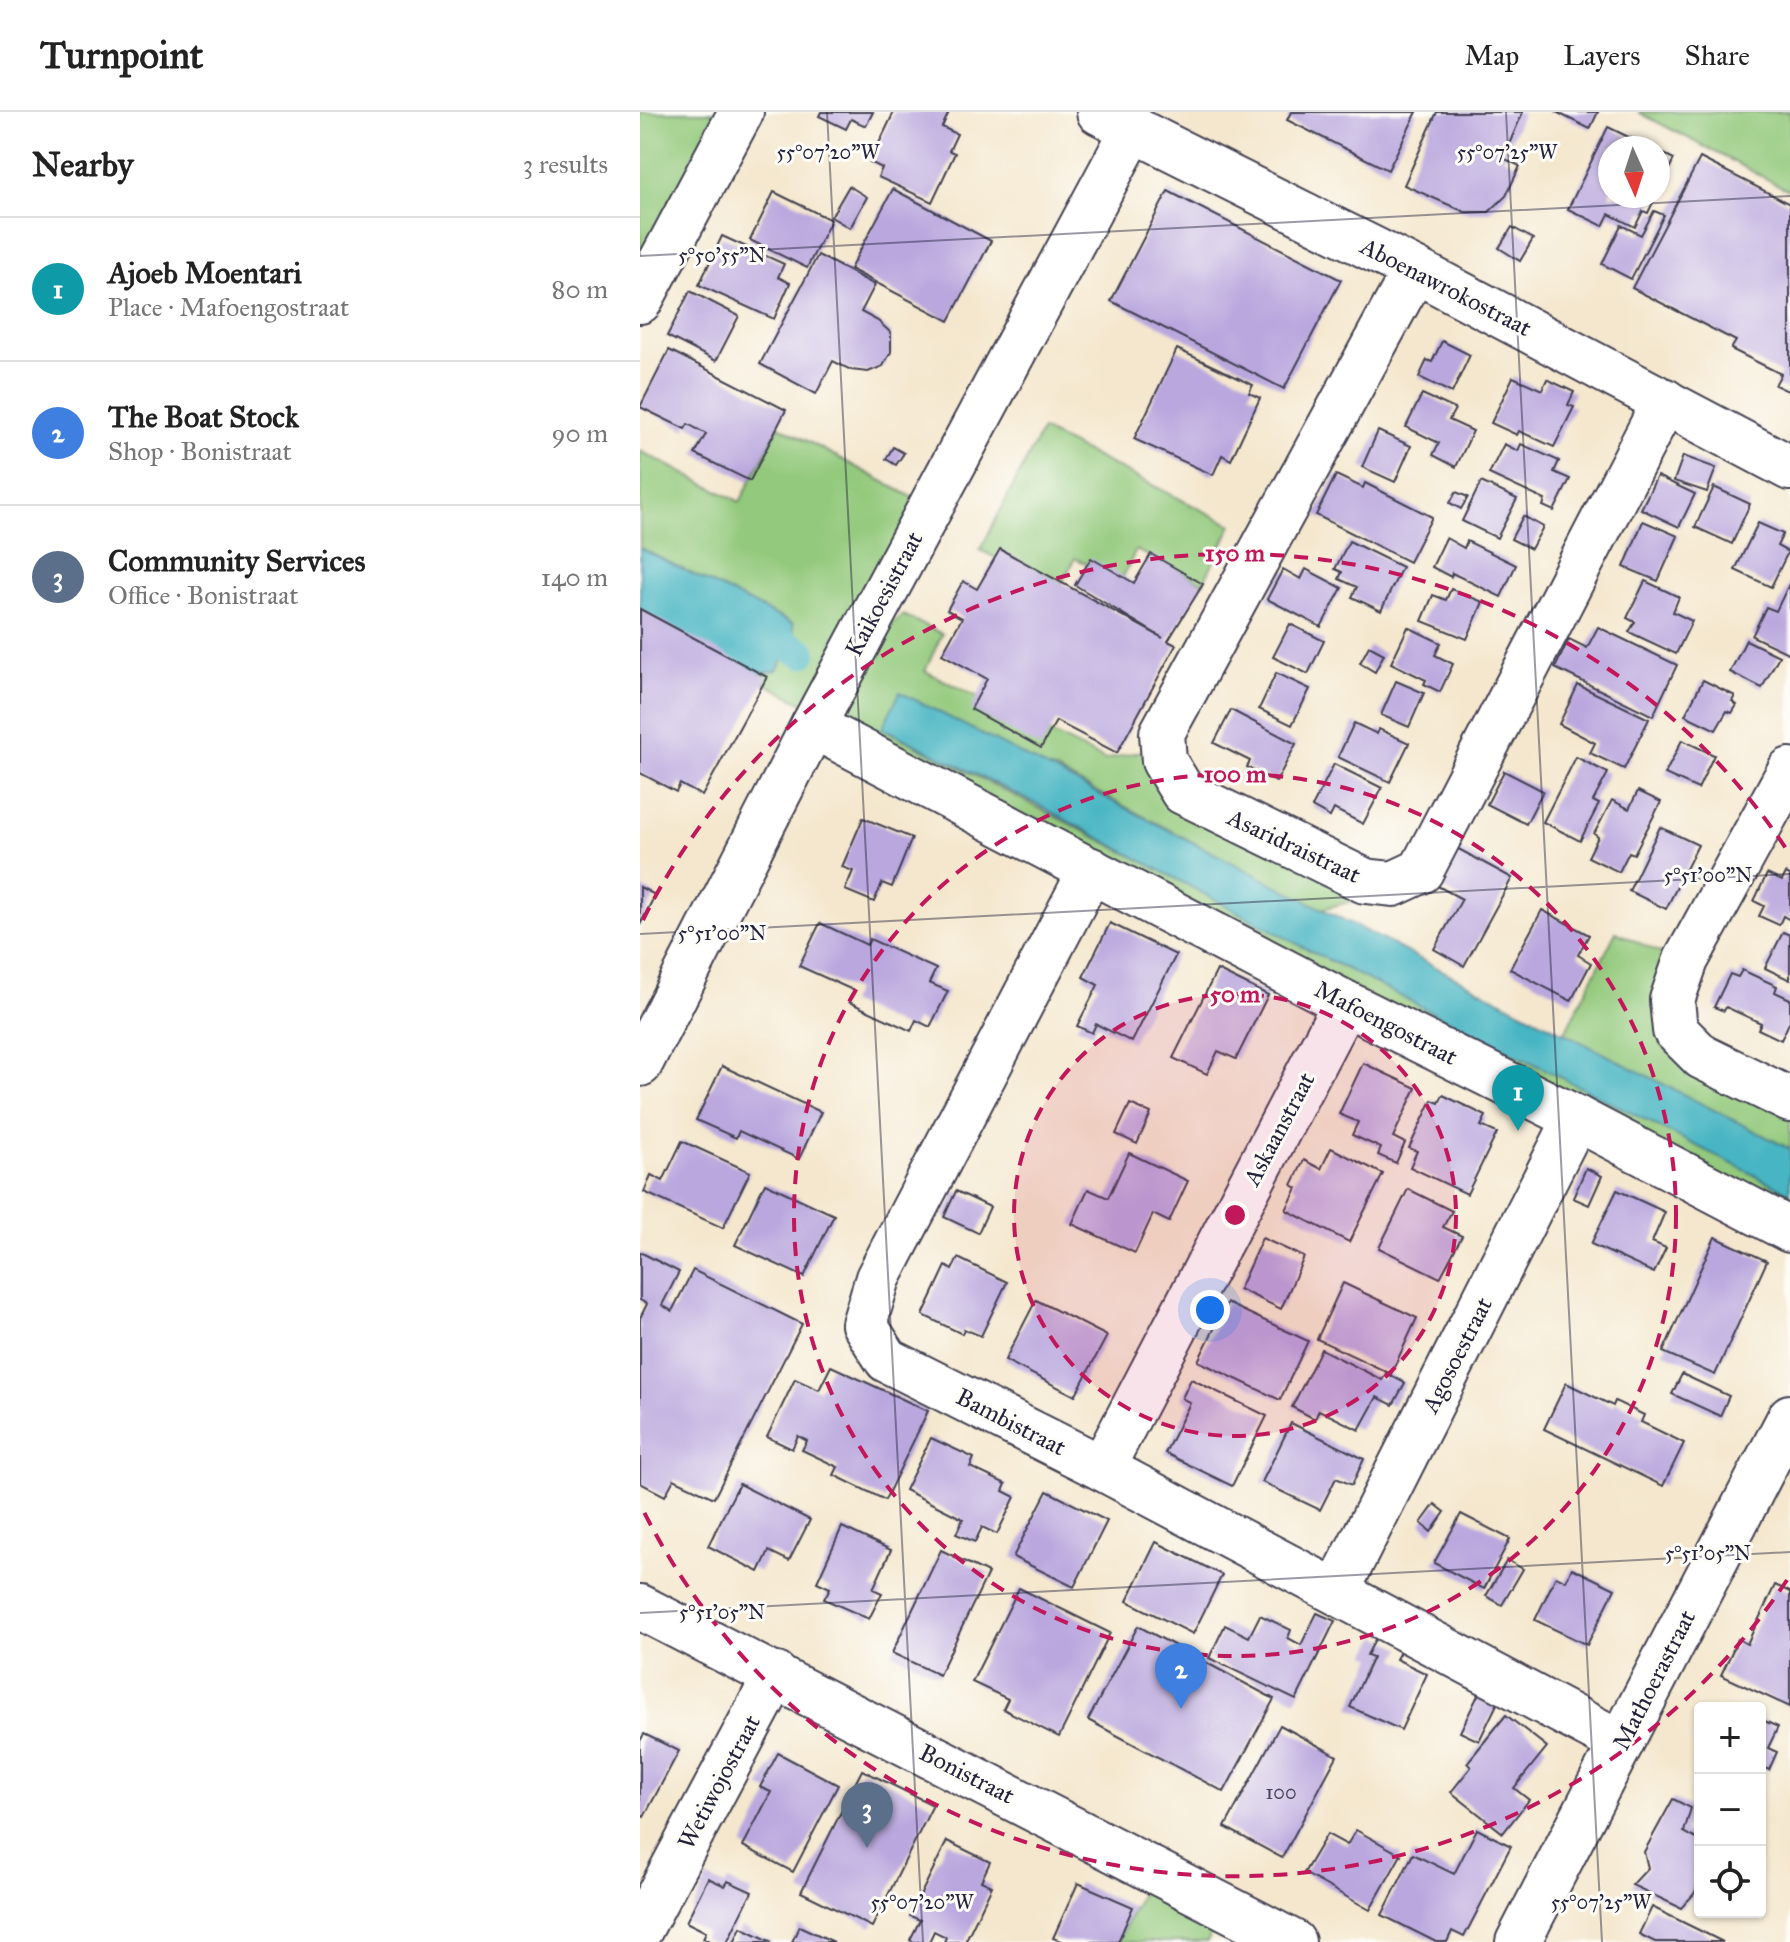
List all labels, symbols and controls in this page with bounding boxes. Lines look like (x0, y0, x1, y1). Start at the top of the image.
text: Turnpoint (40, 32, 203, 78)
text: Map (1464, 38, 1519, 73)
text: Layers (1563, 38, 1641, 73)
text: Share (1685, 38, 1750, 73)
north arrow (1598, 136, 1670, 208)
text: 55°07'20"W (777, 140, 880, 164)
text: 55°07'25"W (1457, 140, 1558, 164)
text: Nearby (32, 144, 134, 185)
text: 3 results (523, 148, 608, 180)
street label: Aboenawrokostraat (1355, 231, 1537, 343)
text: 5°50'55"N (678, 243, 766, 267)
text: Ajoeb Moentari (108, 255, 302, 291)
text: 1 (53, 273, 63, 305)
text: 80 m (552, 273, 608, 305)
text: Place · Mafoengostraat (108, 291, 349, 323)
text: The Boat Stock (108, 399, 299, 435)
text: 2 (52, 417, 64, 449)
text: 90 m (551, 417, 608, 449)
text: Shop · Bonistraat (108, 435, 292, 467)
street label: Kaikoesistraat (839, 526, 930, 662)
text: 150 m (1205, 538, 1266, 568)
text: Community Services (108, 543, 366, 579)
text: 3 (53, 561, 63, 593)
text: 140 m (541, 561, 608, 593)
text: Office · Bonistraat (108, 579, 298, 611)
text: 100 m (1204, 759, 1267, 789)
street label: Asaridraistraat (1222, 802, 1366, 890)
text: 5°51'00"N (1664, 863, 1752, 887)
text: 5°51'00"N (678, 921, 766, 945)
street label: Mafoengostraat (1309, 974, 1463, 1072)
text: 50 m (1210, 979, 1261, 1009)
pin: 1 (1492, 1065, 1544, 1131)
street label: Askaanstraat (1236, 1067, 1322, 1192)
centre of rings (1221, 1201, 1249, 1229)
your location (1190, 1290, 1230, 1330)
street label: Agosoestraat (1415, 1292, 1499, 1419)
street label: Bambistraat (951, 1382, 1071, 1463)
text: 5°51'05"N (1665, 1541, 1751, 1565)
text: 5°51'05"N (679, 1600, 765, 1624)
street label: Mathoerastraat (1606, 1605, 1702, 1755)
pin: 2 (1155, 1643, 1207, 1709)
map controls (1694, 1702, 1766, 1918)
button: + (1694, 1702, 1766, 1774)
street label: Wetiwojostraat (671, 1709, 767, 1854)
street label: Bonistraat (914, 1737, 1020, 1811)
button: − (1694, 1774, 1766, 1846)
house number: 100 (1265, 1780, 1297, 1804)
pin: 3 (841, 1782, 893, 1848)
button: locate (1694, 1846, 1766, 1918)
text: 55°07'20"W (871, 1890, 974, 1914)
text: 55°07'25"W (1551, 1890, 1652, 1914)

